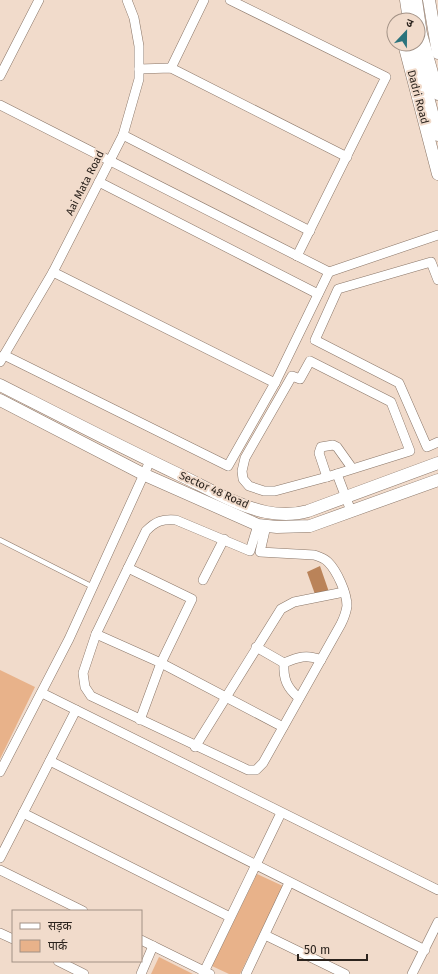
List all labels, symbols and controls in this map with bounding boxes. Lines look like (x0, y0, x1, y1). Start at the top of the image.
north arrow (386, 12, 426, 52)
text: उ (404, 16, 415, 31)
street label: Dadri Road (405, 69, 431, 125)
street label: Aai Mata Road (63, 148, 107, 218)
street label: Sector 48 Road (177, 469, 251, 511)
legend (12, 910, 142, 962)
text: सड़क (48, 919, 73, 933)
scale bar (298, 936, 367, 962)
text: पार्क (48, 939, 68, 953)
text: 50 m (304, 943, 330, 957)

